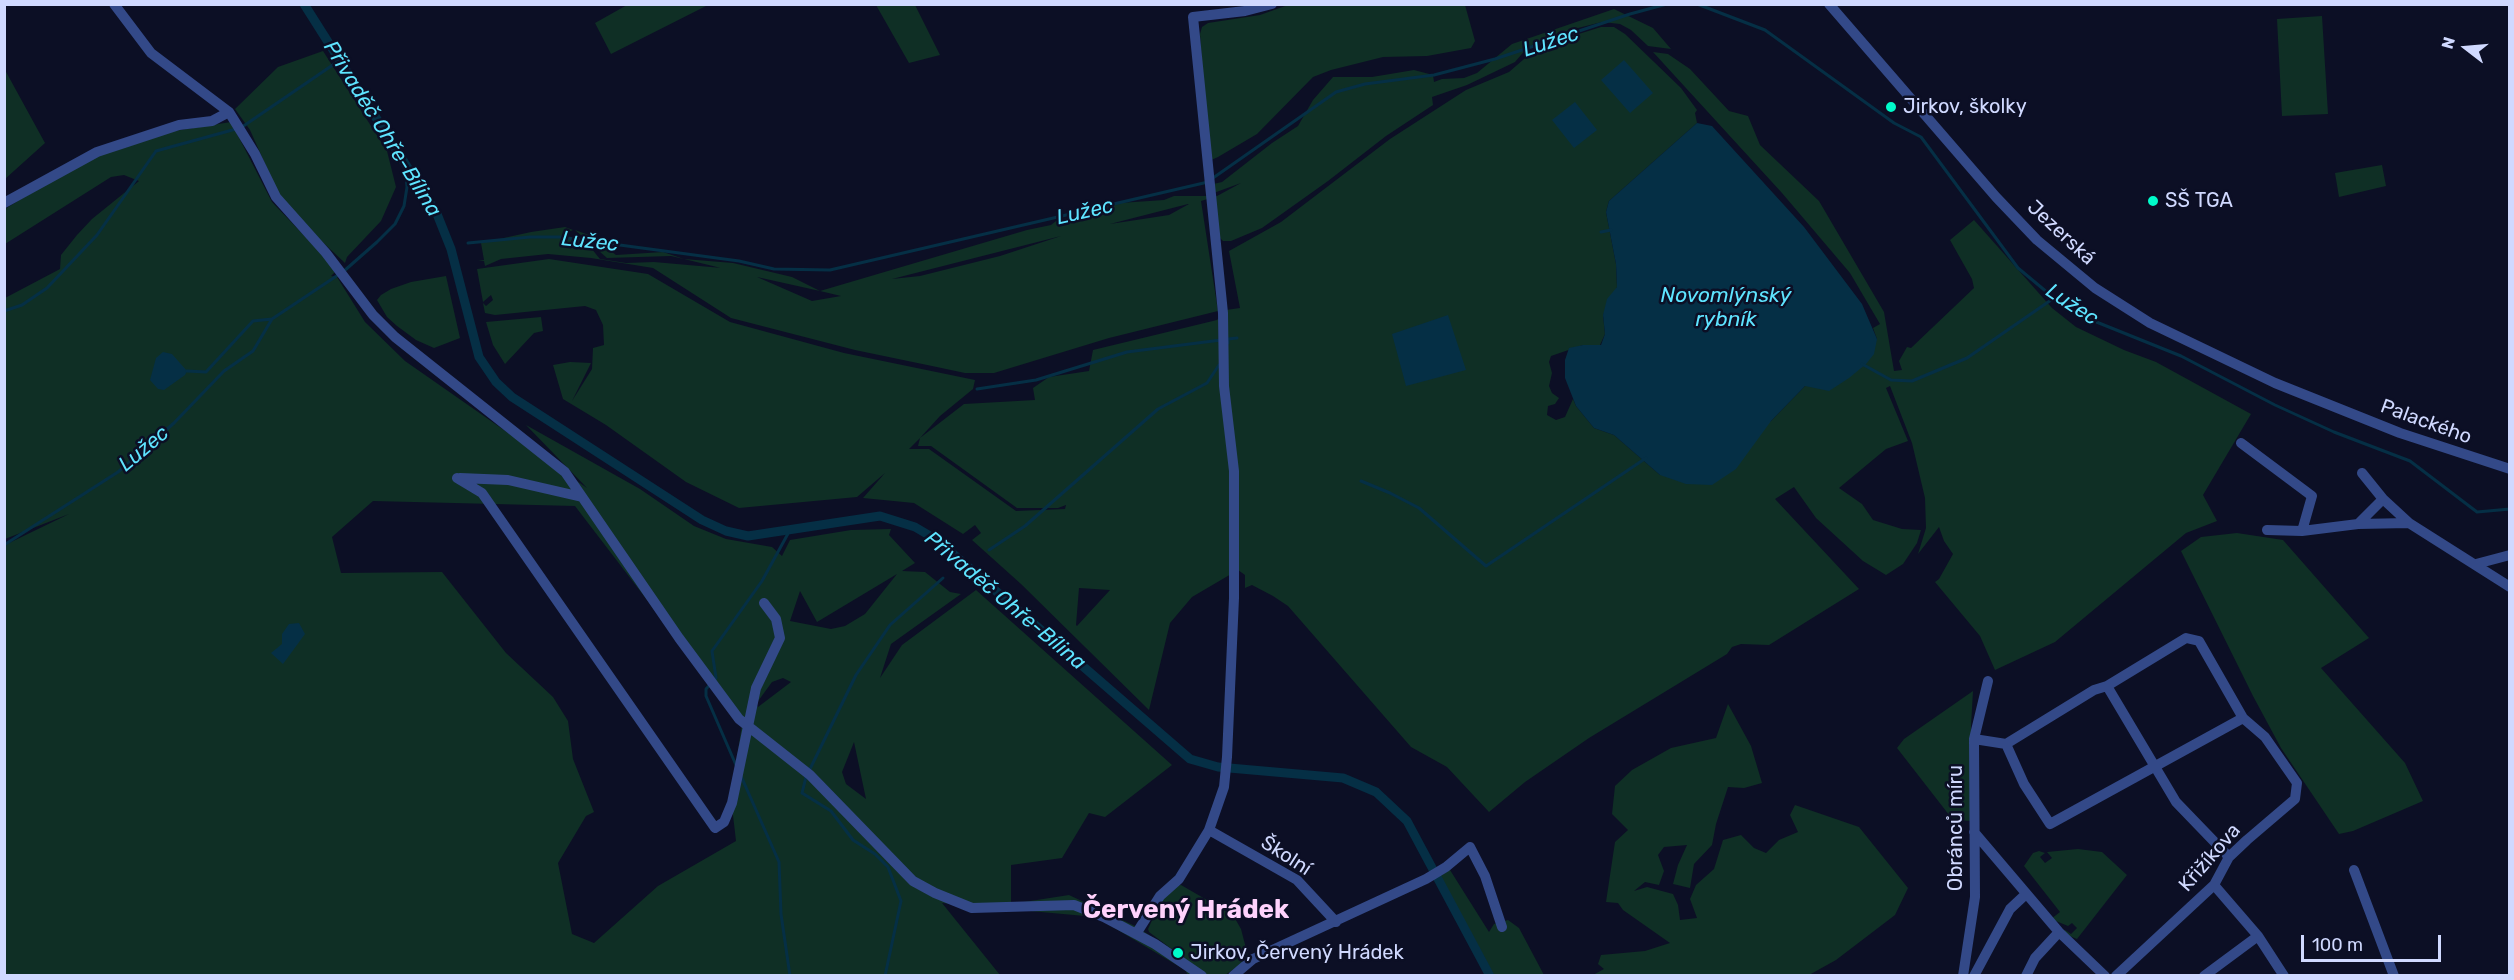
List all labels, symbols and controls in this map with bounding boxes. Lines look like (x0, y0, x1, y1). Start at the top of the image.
north arrow (2436, 18, 2496, 78)
water label: Lužec (1520, 21, 1582, 63)
text: N (2437, 35, 2459, 51)
water label: Přivaděč Ohře-Bílina (318, 36, 446, 222)
place label: Jirkov, školky (1903, 95, 2027, 119)
marker: Jirkov, školky (1884, 100, 1898, 114)
place label: SŠ TGA (2165, 189, 2233, 213)
water label: Lužec (1054, 193, 1116, 231)
marker: SŠ TGA (2146, 194, 2160, 208)
street label: Jezerská (2022, 196, 2100, 270)
water label: Lužec (560, 226, 620, 258)
water label: Lužec (2041, 279, 2103, 331)
water label: Novomlýnský rybník (1661, 283, 1791, 333)
street label: Palackého (2377, 394, 2475, 450)
water label: Lužec (114, 421, 174, 477)
water label: Přivaděč Ohře-Bílina (919, 526, 1091, 676)
street label: Obránců míru (1944, 765, 1968, 891)
street label: Křižíkova (2174, 819, 2246, 897)
street label: Školní (1256, 831, 1316, 881)
district label: Červený Hrádek (1083, 894, 1289, 926)
scale bar (2304, 923, 2444, 961)
text: 100 m (2312, 934, 2363, 956)
place label: Jirkov, Červený Hrádek (1190, 941, 1404, 965)
marker: Jirkov, Červený Hrádek (1171, 946, 1185, 960)

